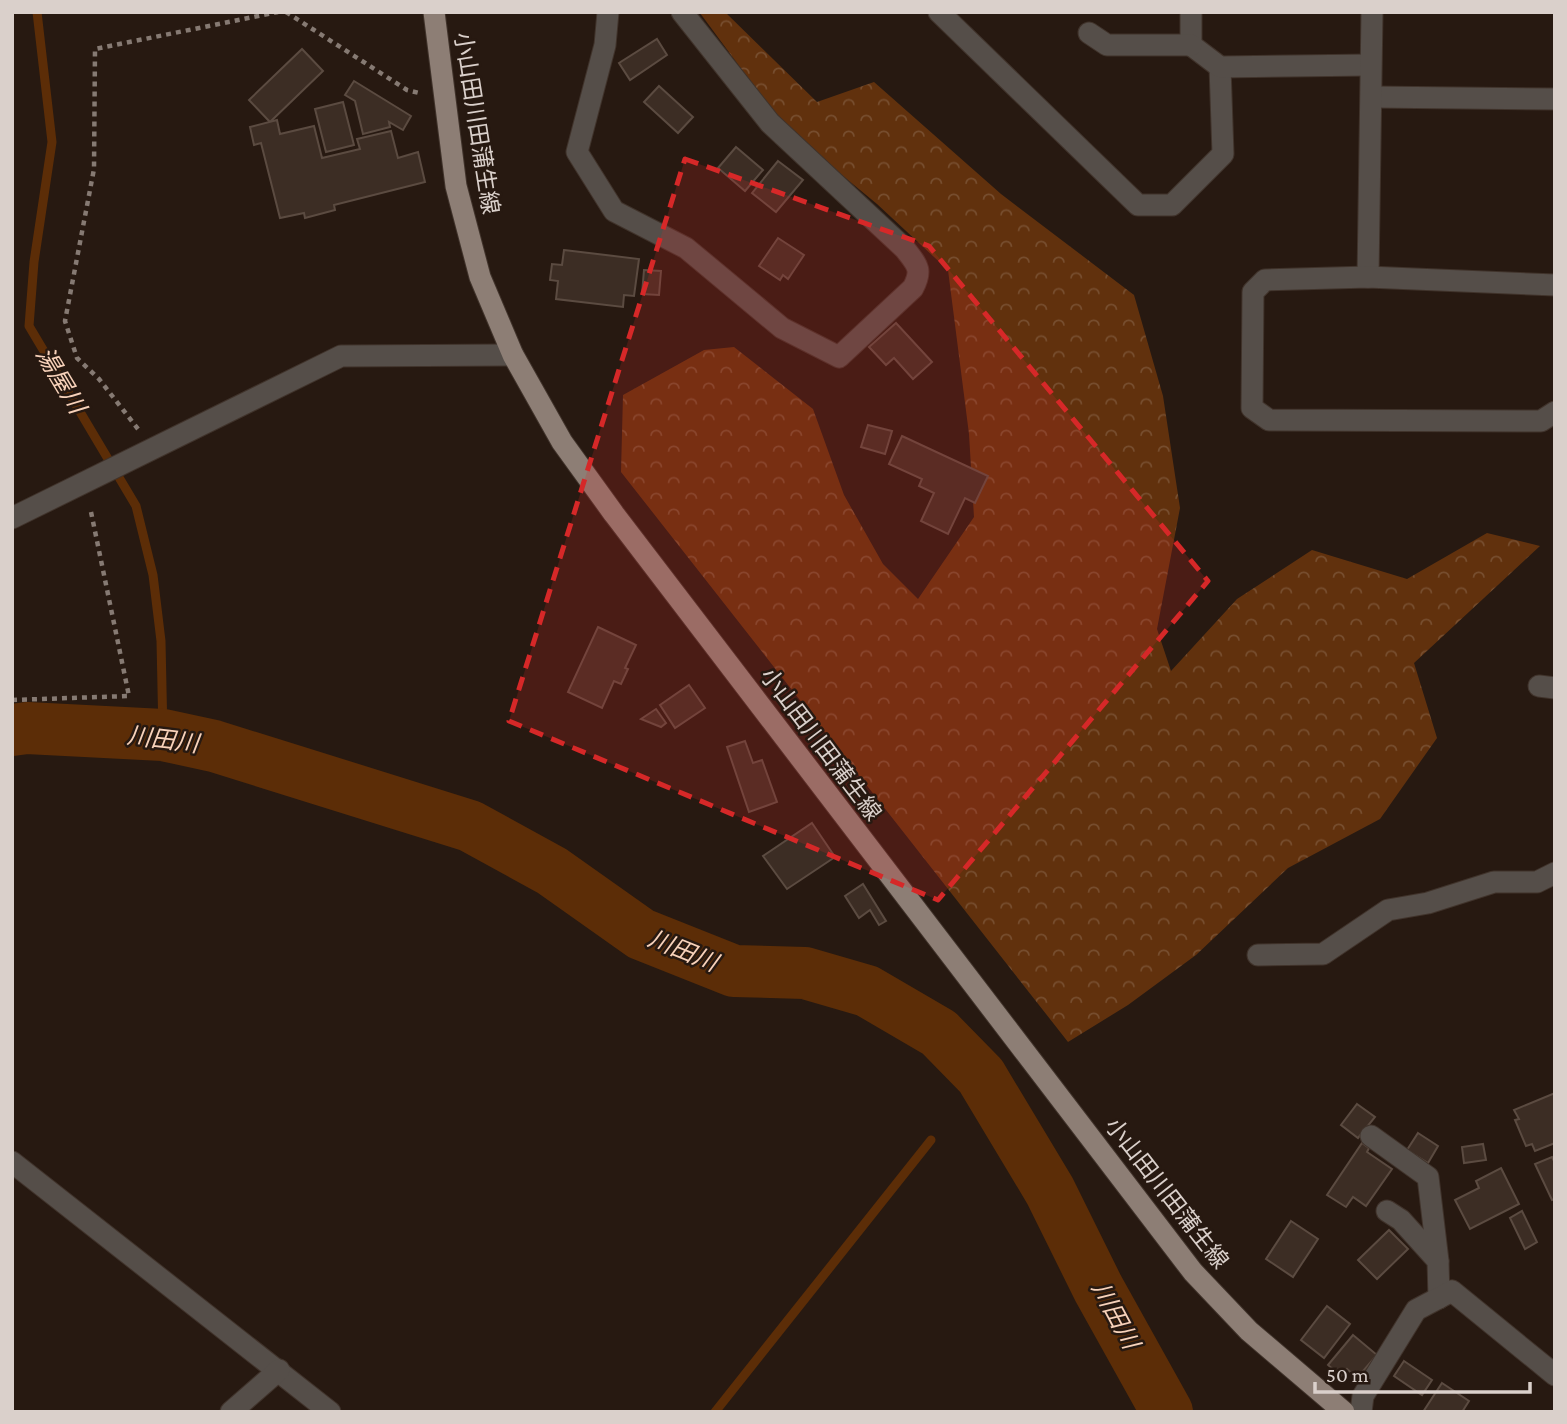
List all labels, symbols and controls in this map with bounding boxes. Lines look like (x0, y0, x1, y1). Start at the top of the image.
street label: 小山田川田蒲生線 (450, 30, 504, 216)
water label: 湯屋川 (31, 342, 93, 420)
street label: 小山田川田蒲生線 (755, 663, 887, 825)
water label: 川田川 (126, 721, 203, 757)
water label: 川田川 (645, 924, 724, 977)
street label: 小山田川田蒲生線 (1100, 1112, 1234, 1274)
water label: 川田川 (1087, 1277, 1146, 1356)
scale bar (1315, 1350, 1530, 1394)
text: 50 m (1326, 1363, 1369, 1387)

